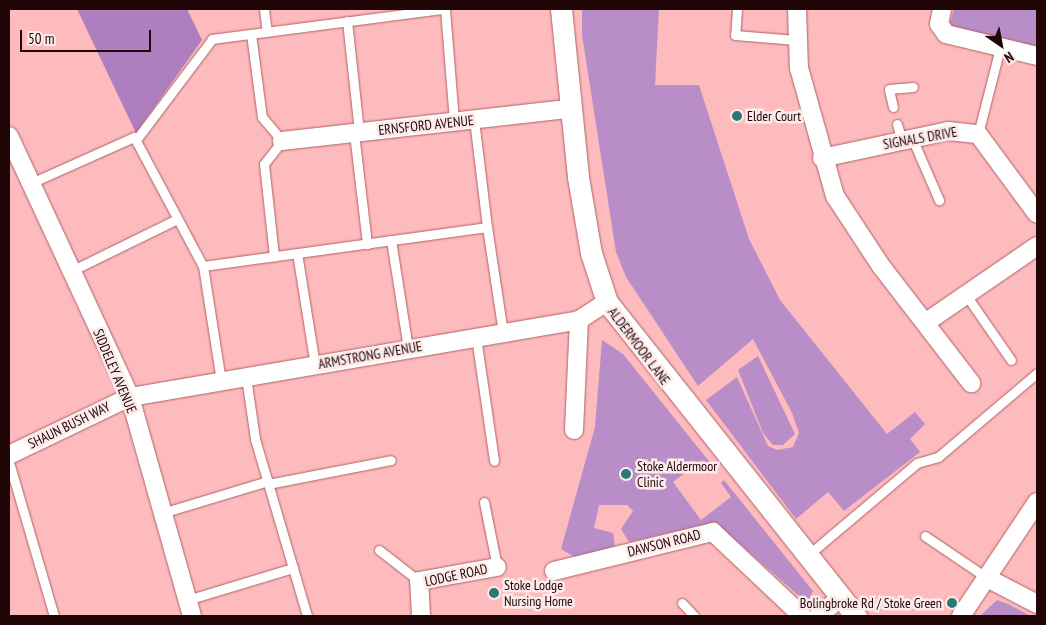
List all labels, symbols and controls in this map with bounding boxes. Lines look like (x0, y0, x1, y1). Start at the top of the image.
scale bar (22, 20, 154, 52)
north arrow (976, 20, 1026, 70)
text: 50 m (28, 29, 54, 48)
text: N (1001, 48, 1017, 67)
place label: Elder Court (747, 108, 801, 124)
marker: Elder Court (731, 110, 743, 122)
street label: ERNSFORD AVENUE (377, 112, 475, 138)
street label: SIGNALS DRIVE (882, 123, 958, 153)
street label: ALDERMOOR LANE (604, 304, 674, 388)
street label: SIDDELEY AVENUE (90, 326, 140, 416)
street label: ARMSTRONG AVENUE (317, 338, 423, 372)
street label: SHAUN BUSH WAY (25, 398, 113, 452)
place label: Stoke Aldermoor Clinic (637, 458, 717, 491)
marker: Stoke Aldermoor Clinic (619, 467, 633, 481)
street label: DAWSON ROAD (626, 526, 702, 560)
street label: LODGE ROAD (423, 560, 489, 590)
place label: Stoke Lodge Nursing Home (504, 577, 573, 610)
marker: Stoke Lodge Nursing Home (488, 587, 500, 599)
place label: Bolingbroke Rd / Stoke Green (800, 595, 942, 611)
marker: Bolingbroke Rd / Stoke Green (946, 597, 958, 609)

